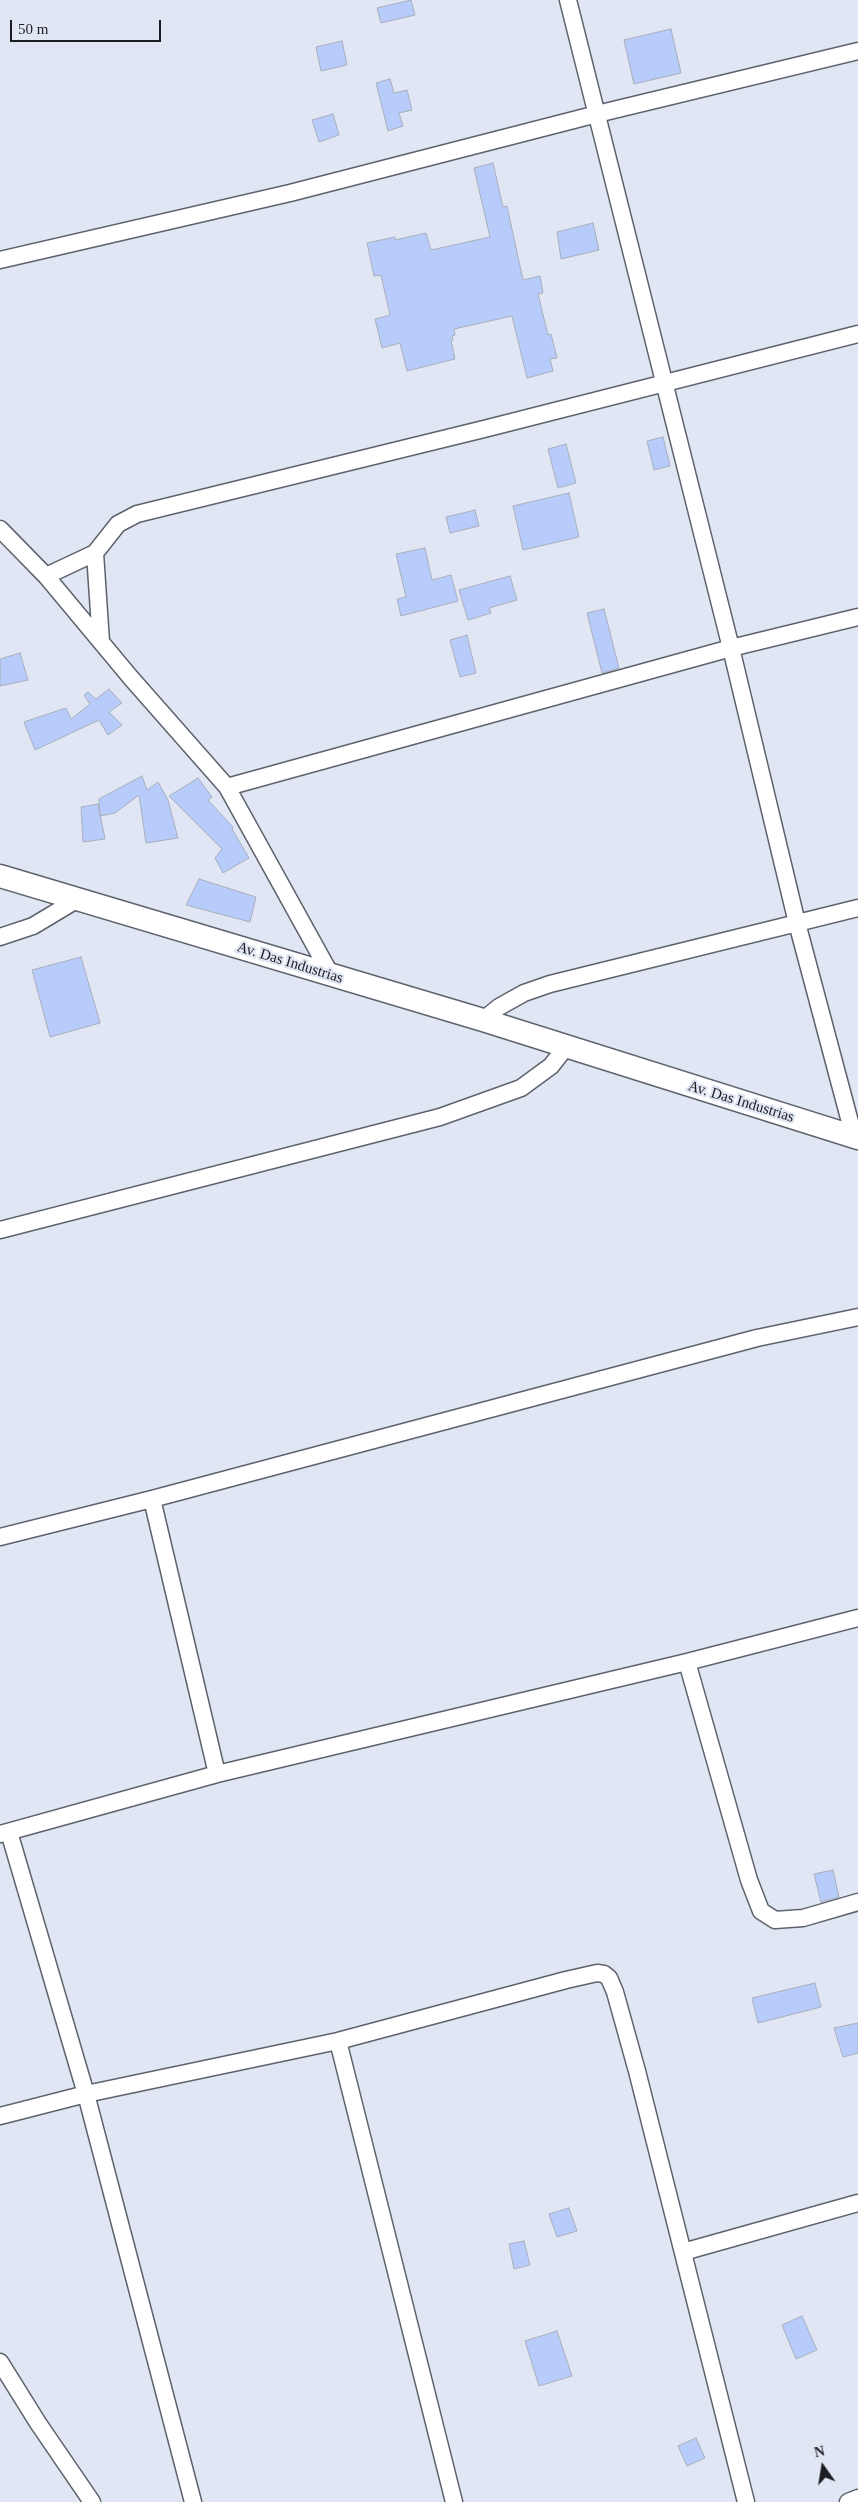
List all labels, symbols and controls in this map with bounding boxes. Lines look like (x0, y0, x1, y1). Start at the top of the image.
scale bar (12, 10, 164, 42)
text: 50 m (18, 21, 48, 37)
street label: Av. Das Industrias (235, 938, 345, 988)
street label: Av. Das Industrias (686, 1077, 796, 1127)
north arrow (798, 2442, 848, 2492)
text: N (813, 2443, 826, 2460)

